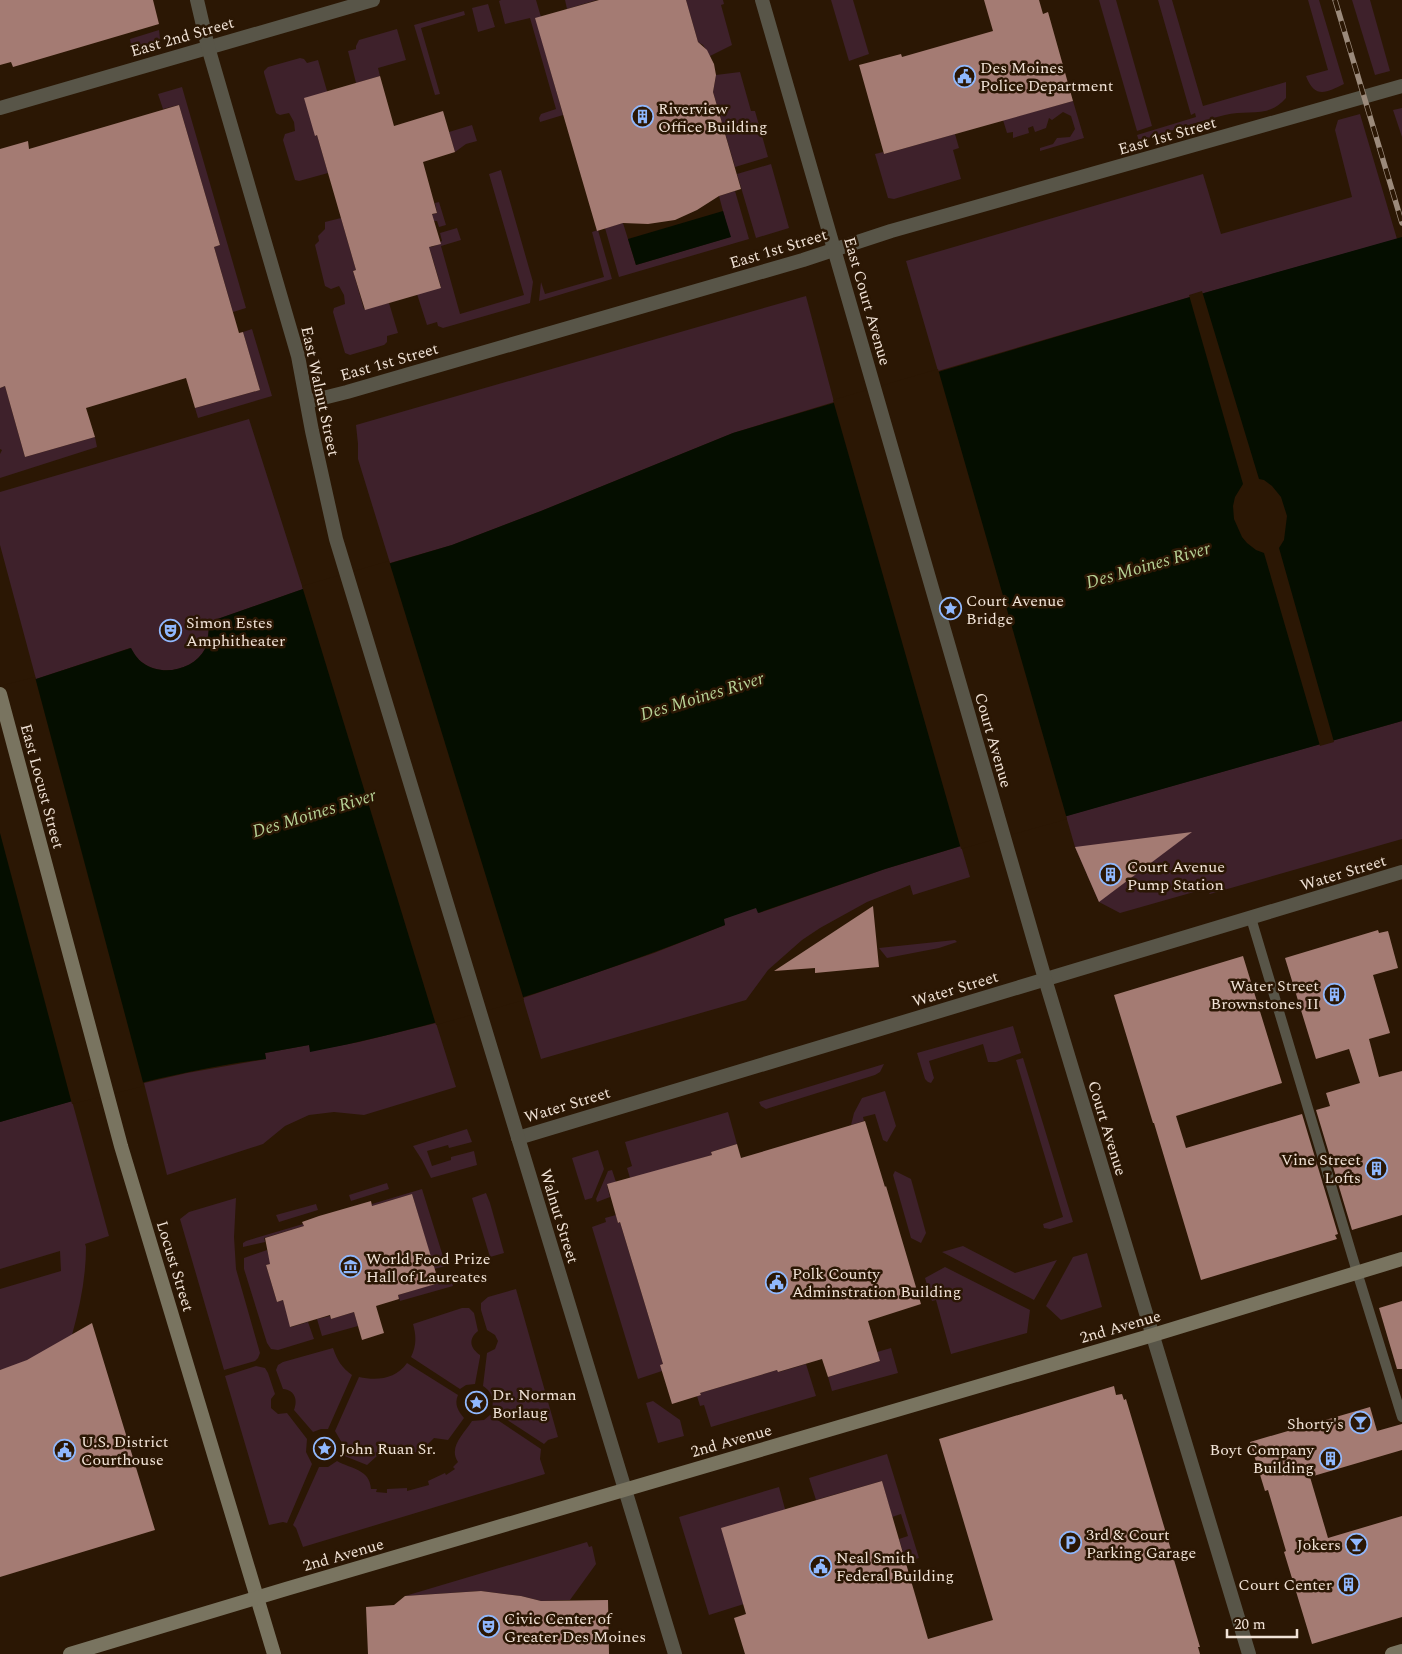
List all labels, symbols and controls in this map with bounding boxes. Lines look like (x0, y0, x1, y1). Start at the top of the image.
street label: East 2nd Street (128, 11, 237, 63)
place label: Des Moines Police Department (980, 56, 1114, 98)
public building icon: Des Moines Police Department (952, 64, 976, 88)
place label: Riverview Office Building (658, 97, 768, 139)
building icon: Riverview Office Building (630, 105, 654, 129)
street label: East 1st Street (1115, 110, 1219, 161)
street label: East 1st Street (726, 223, 830, 275)
street label: East Court Avenue (837, 234, 897, 368)
street label: East Walnut Street (295, 324, 346, 459)
street label: East 1st Street (337, 336, 441, 387)
water label: Des Moines River (1083, 535, 1214, 596)
place label: Court Avenue Bridge (966, 589, 1064, 631)
place icon: Court Avenue Bridge (938, 597, 962, 621)
place label: Simon Estes Amphitheater (186, 611, 285, 653)
theatre icon: Simon Estes Amphitheater (158, 619, 182, 643)
water label: Des Moines River (637, 665, 768, 728)
street label: Court Avenue (968, 690, 1018, 791)
street label: East Locust Street (14, 721, 70, 852)
water label: Des Moines River (249, 782, 380, 845)
street label: Water Street (1297, 848, 1390, 897)
place label: Court Avenue Pump Station (1127, 855, 1225, 897)
building icon: Court Avenue Pump Station (1099, 863, 1123, 887)
street label: Water Street (909, 964, 1002, 1013)
place label: Water Street Brownstones II (1211, 974, 1319, 1016)
building icon: Water Street Brownstones II (1323, 982, 1347, 1006)
street label: Court Avenue (1081, 1078, 1133, 1179)
street label: Water Street (521, 1080, 614, 1129)
place label: Vine Street Lofts (1281, 1148, 1361, 1190)
building icon: Vine Street Lofts (1365, 1156, 1389, 1180)
street label: Walnut Street (533, 1166, 585, 1267)
street label: Locust Street (150, 1218, 200, 1315)
place label: World Food Prize Hall of Laureates (366, 1247, 490, 1289)
museum icon: World Food Prize Hall of Laureates (338, 1255, 362, 1279)
place label: Polk County Adminstration Building (792, 1262, 961, 1304)
public building icon: Polk County Adminstration Building (764, 1270, 788, 1294)
street label: 2nd Avenue (1077, 1304, 1164, 1350)
place label: Dr. Norman Borlaug (492, 1383, 577, 1425)
place icon: Dr. Norman Borlaug (464, 1391, 488, 1415)
bar icon: Shorty's (1348, 1411, 1372, 1435)
place label: Shorty's (1287, 1412, 1344, 1436)
street label: 2nd Avenue (688, 1418, 775, 1464)
place label: U.S. District Courthouse (81, 1430, 169, 1472)
place icon: John Ruan Sr. (312, 1436, 336, 1460)
place label: John Ruan Sr. (340, 1437, 436, 1461)
public building icon: U.S. District Courthouse (53, 1438, 77, 1462)
place label: Boyt Company Building (1210, 1438, 1315, 1480)
building icon: Boyt Company Building (1318, 1446, 1342, 1470)
place label: 3rd & Court Parking Garage (1086, 1523, 1196, 1565)
parking icon: 3rd & Court Parking Garage (1058, 1531, 1082, 1555)
street label: 2nd Avenue (300, 1532, 387, 1578)
bar icon: Jokers (1345, 1532, 1369, 1556)
place label: Jokers (1297, 1533, 1341, 1557)
place label: Neal Smith Federal Building (836, 1546, 954, 1588)
public building icon: Neal Smith Federal Building (808, 1554, 832, 1578)
building icon: Court Center (1336, 1572, 1360, 1596)
place label: Court Center (1238, 1573, 1332, 1597)
scale bar (1227, 1606, 1297, 1638)
place label: Civic Center of Greater Des Moines (504, 1607, 646, 1649)
text: 20 m (1234, 1613, 1266, 1636)
theatre icon: Civic Center of Greater Des Moines (476, 1615, 500, 1639)

